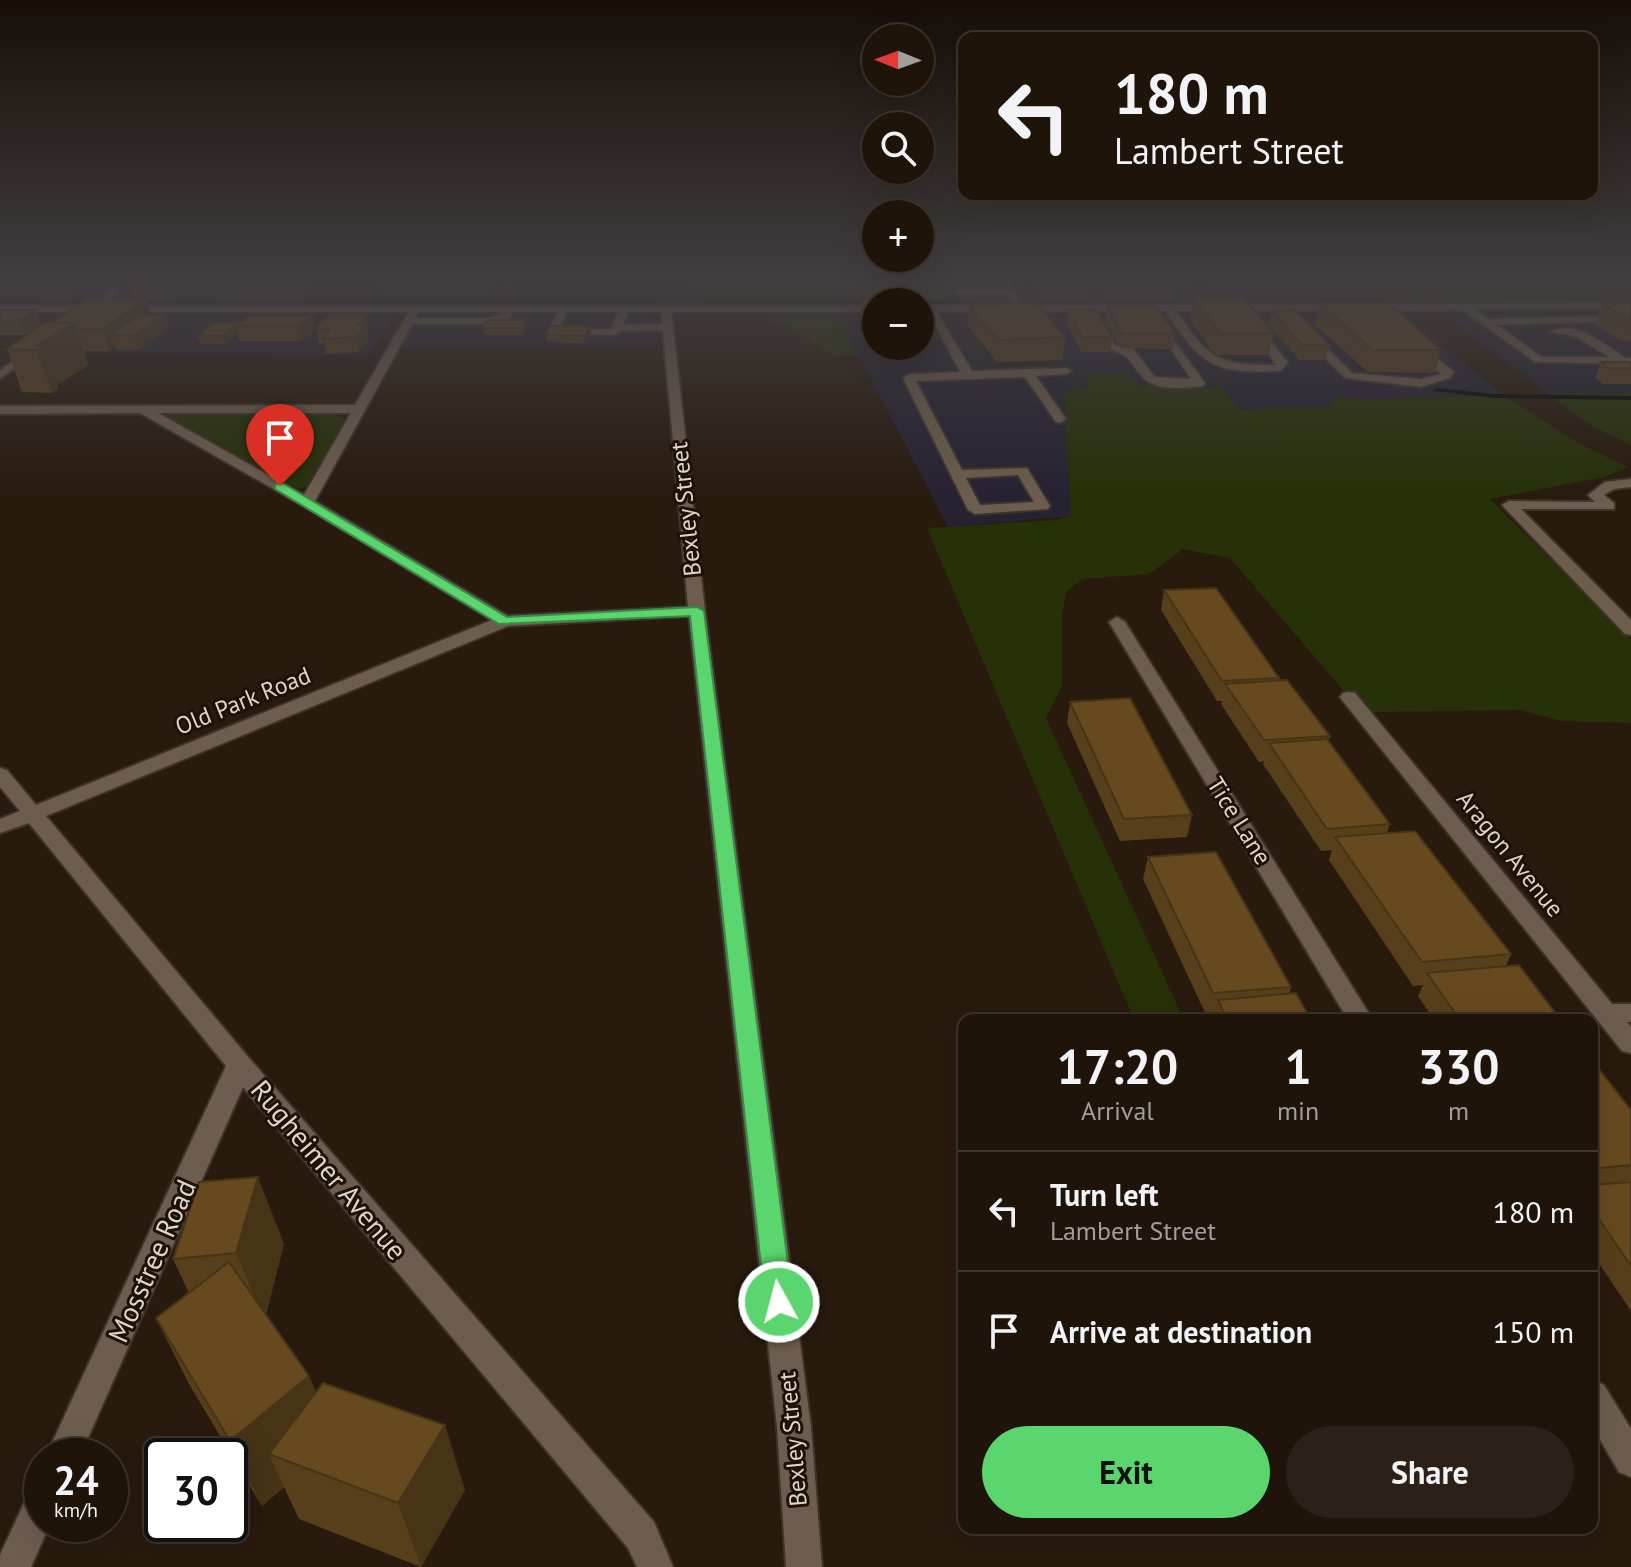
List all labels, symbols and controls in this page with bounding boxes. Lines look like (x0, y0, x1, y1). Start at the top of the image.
north arrow (862, 24, 934, 96)
map controls (862, 24, 934, 360)
text: 180 m (1114, 57, 1269, 129)
icon: left (982, 64, 1086, 168)
button: search (862, 112, 934, 184)
text: Lambert Street (1114, 127, 1344, 174)
button: + (862, 200, 934, 272)
button: − (862, 288, 934, 360)
pin (246, 404, 314, 486)
icon: arrive (258, 416, 302, 460)
street label: Bexley Street (663, 440, 708, 578)
street label: Old Park Road (171, 659, 315, 742)
street label: Tice Lane (1200, 771, 1278, 870)
street label: Aragon Avenue (1450, 784, 1571, 923)
text: 17:20 (1057, 1035, 1178, 1097)
text: 1 (1284, 1035, 1312, 1097)
text: 330 (1418, 1035, 1499, 1097)
street label: Rugheimer Avenue (243, 1072, 416, 1267)
text: Arrival (1081, 1094, 1154, 1127)
text: min (1277, 1094, 1319, 1127)
text: m (1448, 1094, 1469, 1127)
street label: Mosstree Road (99, 1174, 204, 1348)
text: Turn left (1050, 1175, 1158, 1214)
icon: left (982, 1189, 1026, 1233)
text: 180 m (1493, 1192, 1574, 1231)
text: Lambert Street (1050, 1214, 1216, 1247)
position arrow (737, 1260, 821, 1344)
icon: arrive (982, 1309, 1026, 1353)
text: Arrive at destination (1050, 1312, 1312, 1351)
text: 150 m (1493, 1312, 1574, 1351)
street label: Bexley Street (771, 1371, 814, 1507)
button: Exit (982, 1426, 1270, 1518)
button: Share (1286, 1426, 1574, 1518)
speed limit sign: 30 (144, 1438, 248, 1542)
text: 24 (53, 1454, 99, 1506)
text: km/h (54, 1497, 98, 1523)

